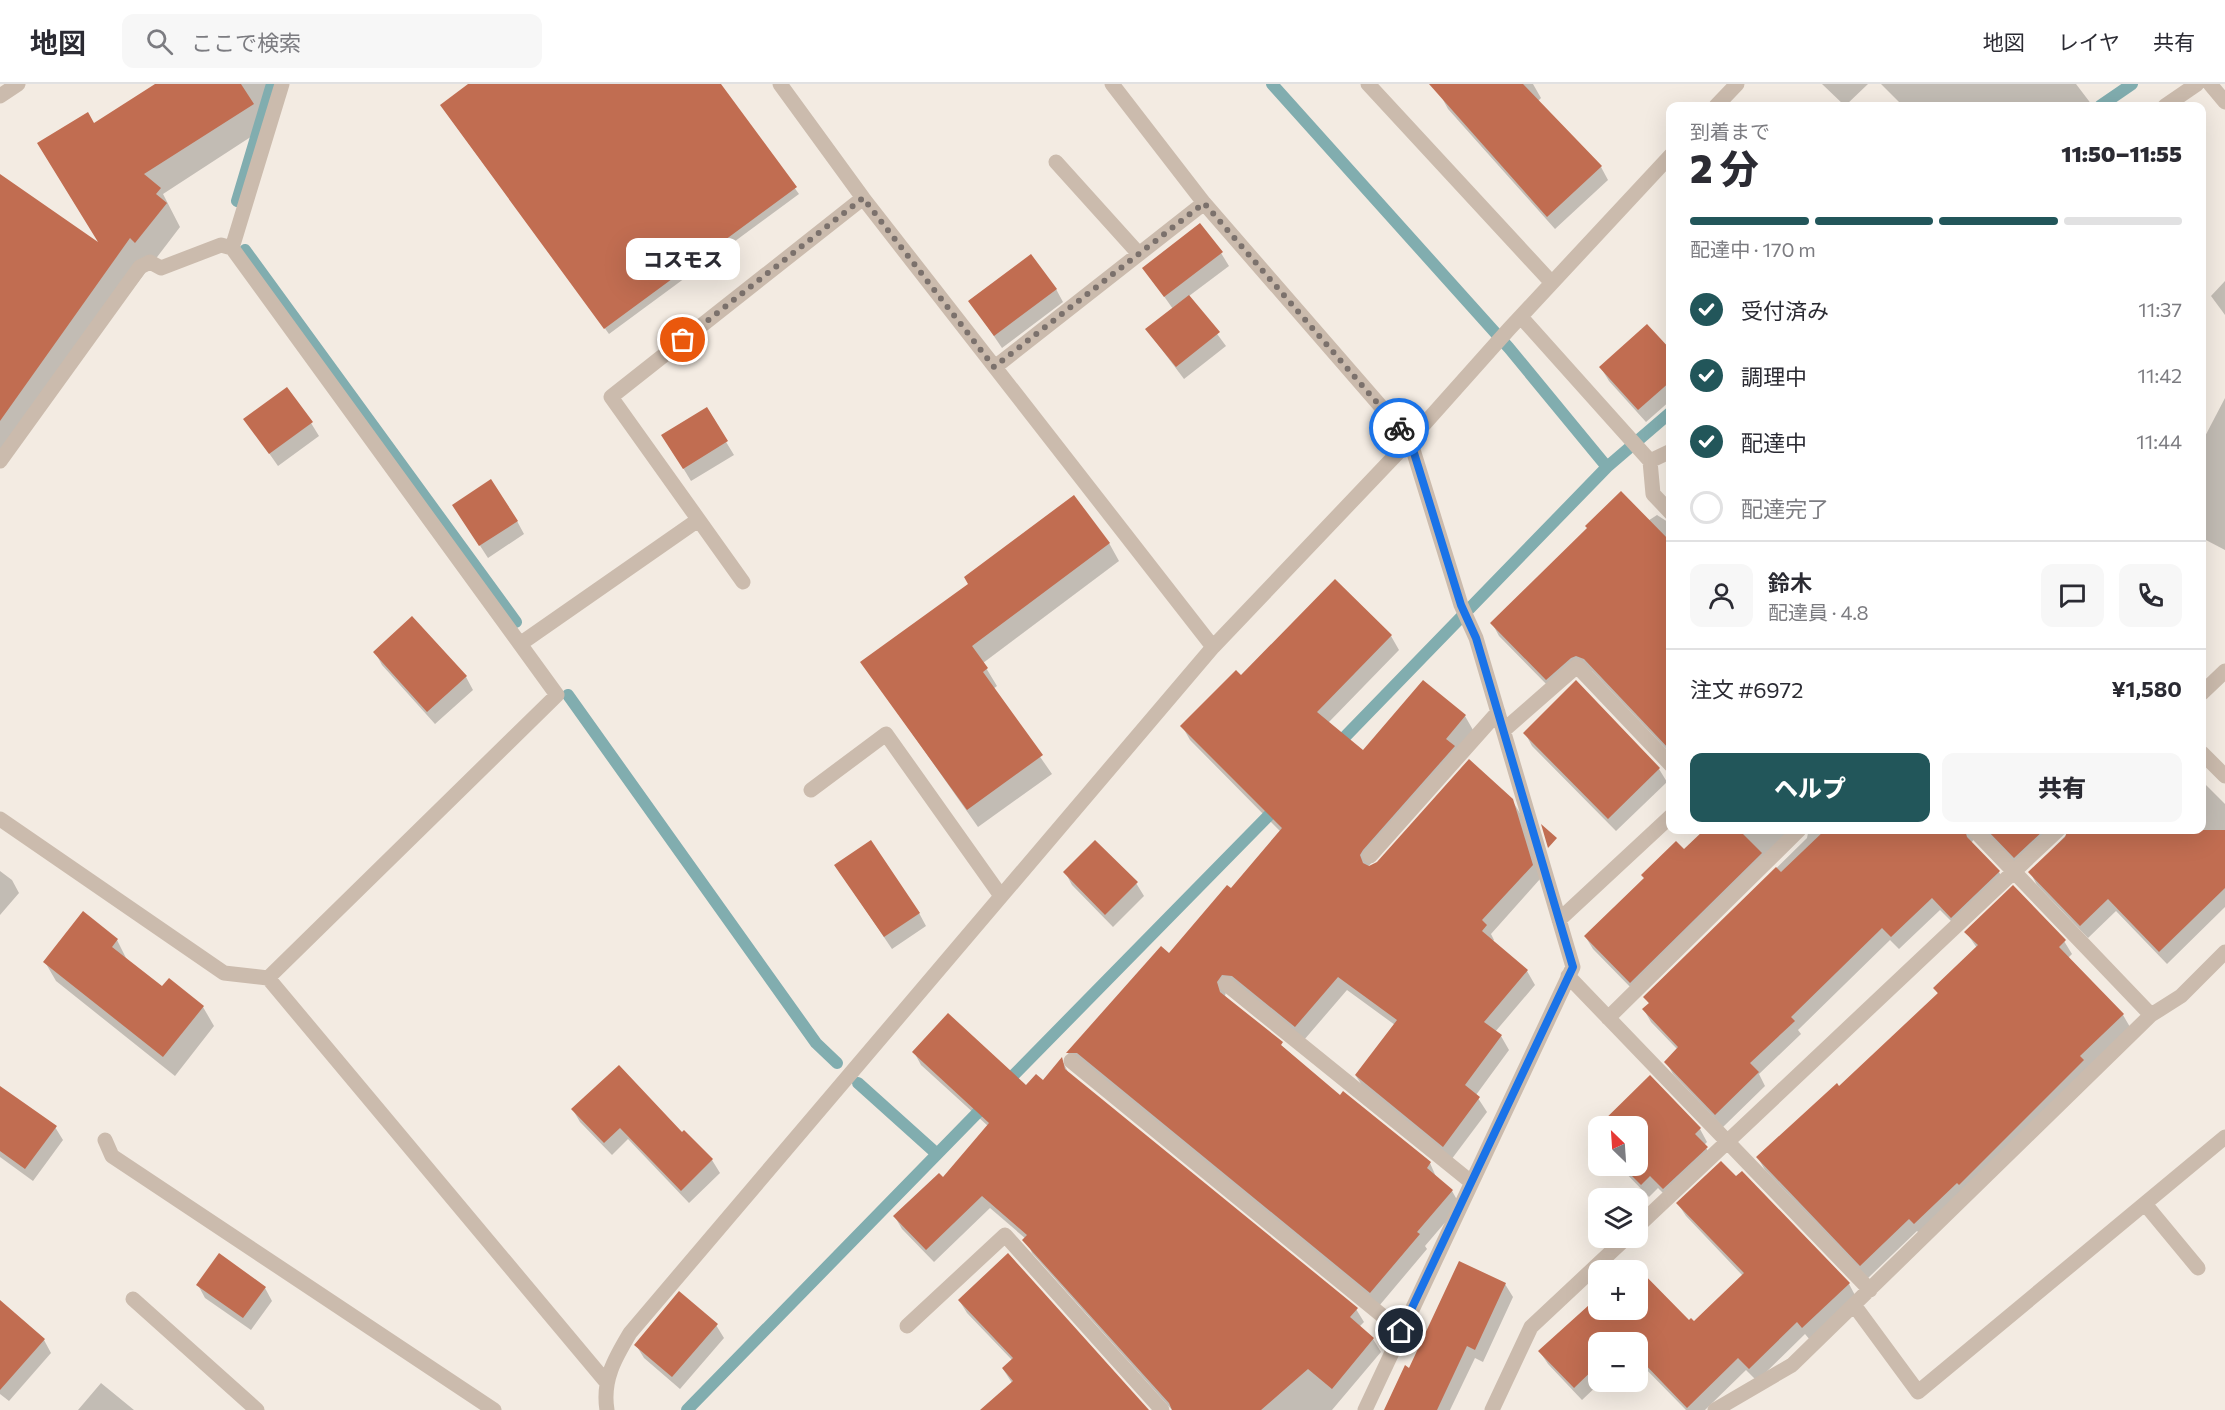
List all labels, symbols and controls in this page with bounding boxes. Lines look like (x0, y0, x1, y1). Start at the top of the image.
search box (122, 14, 542, 68)
text: 地図 (30, 25, 86, 59)
icon: search (143, 25, 176, 58)
text: ここで検索 (191, 29, 301, 56)
text: 地図 (1983, 29, 2025, 54)
text: レイヤ (2058, 29, 2120, 54)
text: 共有 (2153, 29, 2195, 54)
text: 到着まで (1690, 119, 1770, 143)
text: 11:50–11:55 (2061, 140, 2182, 167)
text: 2 分 (1690, 143, 1759, 191)
text: 配達中 · 170 m (1690, 237, 1816, 261)
callout: コスモス (626, 238, 740, 280)
text: コスモス (643, 247, 723, 271)
icon: check (1690, 293, 1723, 326)
text: 受付済み (1741, 297, 1829, 324)
text: 11:37 (2138, 297, 2182, 321)
pin (657, 314, 708, 365)
icon: bag (666, 323, 699, 356)
icon: check (1690, 359, 1723, 392)
text: 調理中 (1741, 363, 1807, 390)
text: 11:42 (2137, 363, 2182, 387)
courier (1369, 398, 1429, 458)
icon: bike (1383, 412, 1416, 445)
icon: check (1690, 425, 1723, 458)
text: 配達中 (1741, 429, 1807, 456)
text: 11:44 (2136, 429, 2182, 453)
text: 配達完了 (1741, 495, 1829, 522)
button: person (1690, 564, 1753, 627)
button: chat (2041, 564, 2104, 627)
button: phone (2119, 564, 2182, 627)
text: 鈴木 (1768, 569, 1812, 596)
text: 配達員 · 4.8 (1768, 600, 1869, 624)
text: ¥1,580 (2111, 675, 2182, 702)
text: 注文 #6972 (1690, 676, 1803, 703)
button: ヘルプ (1690, 753, 1930, 822)
button: 共有 (1942, 753, 2182, 822)
north arrow (1588, 1116, 1648, 1176)
map controls (1588, 1116, 1648, 1392)
button: layers (1588, 1188, 1648, 1248)
button: + (1588, 1260, 1648, 1320)
pin (1375, 1305, 1426, 1356)
icon: home (1384, 1314, 1417, 1347)
button: − (1588, 1332, 1648, 1392)

